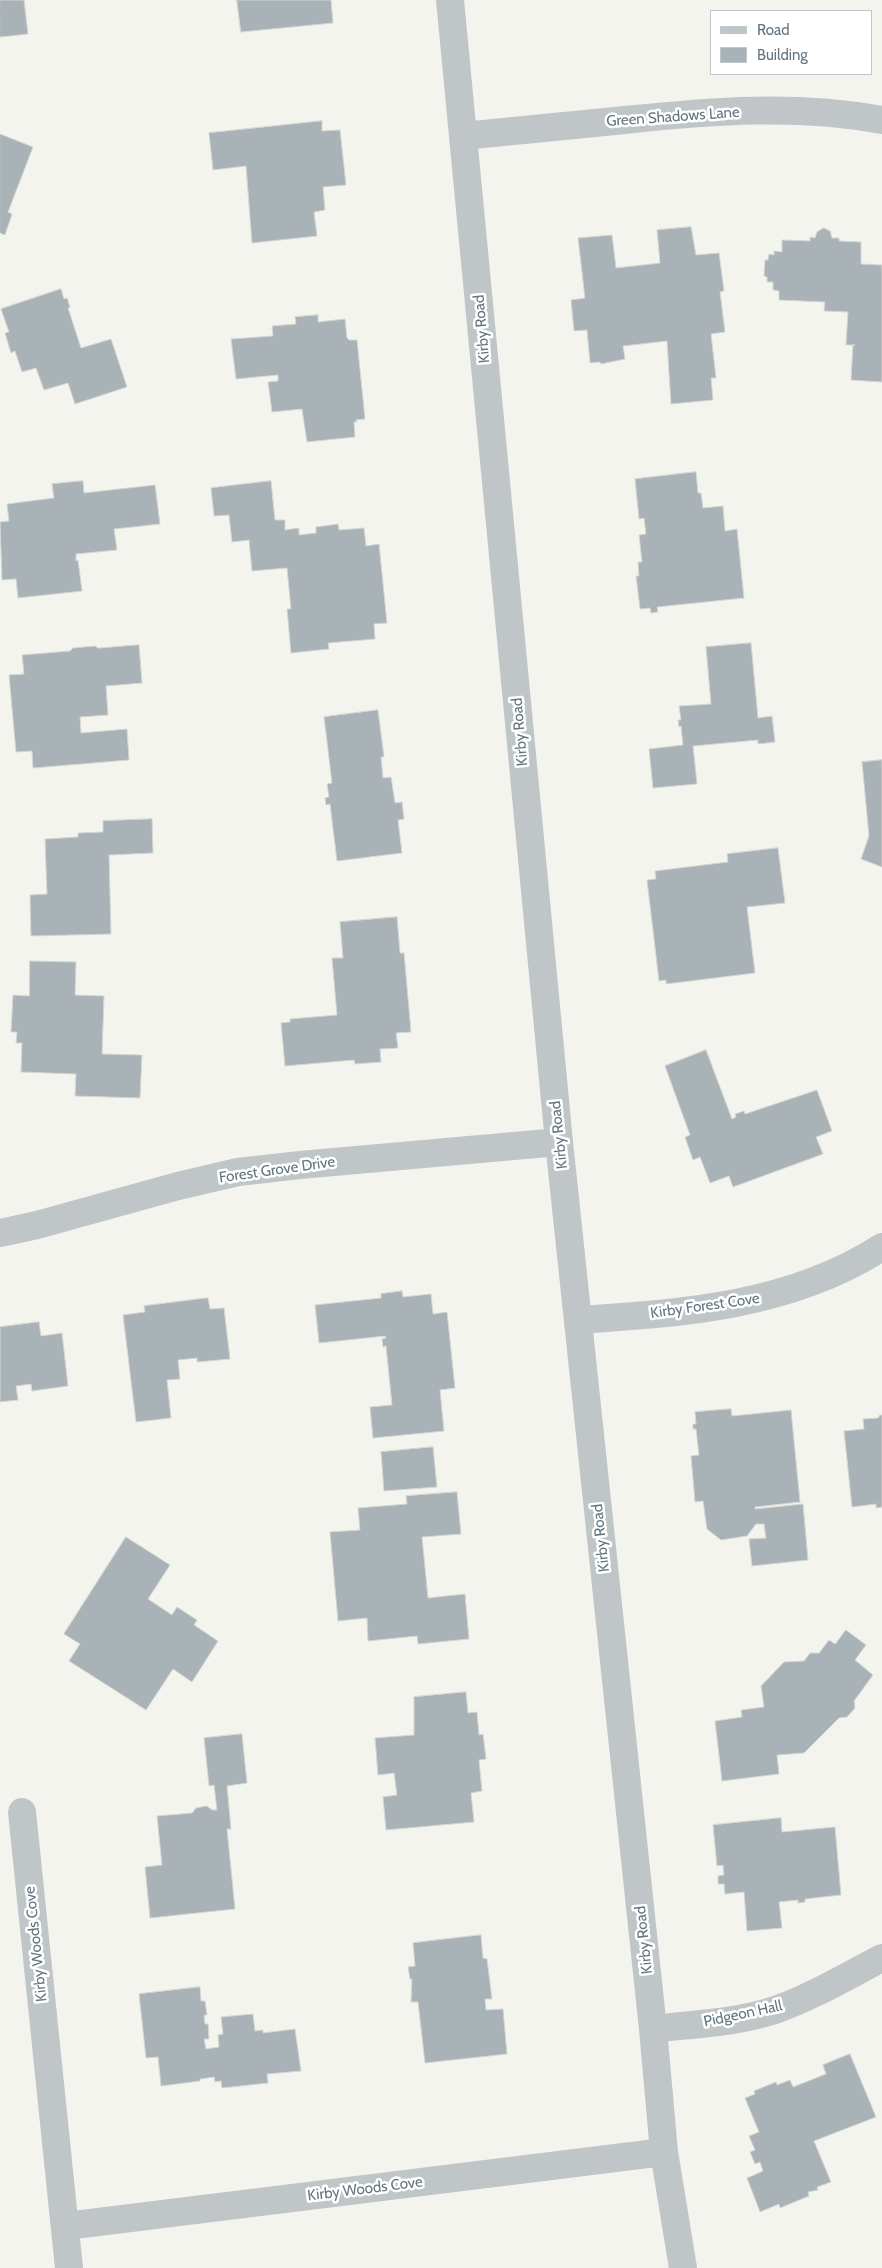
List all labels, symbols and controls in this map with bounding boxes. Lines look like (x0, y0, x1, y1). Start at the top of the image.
legend (710, 10, 872, 75)
text: Road (757, 21, 790, 39)
text: Building (757, 46, 808, 64)
street label: Green Shadows Lane (606, 103, 740, 131)
street label: Kirby Road (470, 294, 494, 364)
street label: Kirby Road (508, 697, 532, 767)
street label: Kirby Road (546, 1100, 572, 1170)
street label: Forest Grove Drive (218, 1153, 336, 1187)
street label: Kirby Forest Cove (649, 1289, 761, 1323)
street label: Kirby Road (588, 1503, 614, 1573)
street label: Kirby Woods Cove (21, 1885, 51, 2003)
street label: Kirby Road (631, 1905, 657, 1975)
street label: Pidgeon Hall (702, 1997, 784, 2031)
street label: Kirby Woods Cove (306, 2173, 424, 2205)

